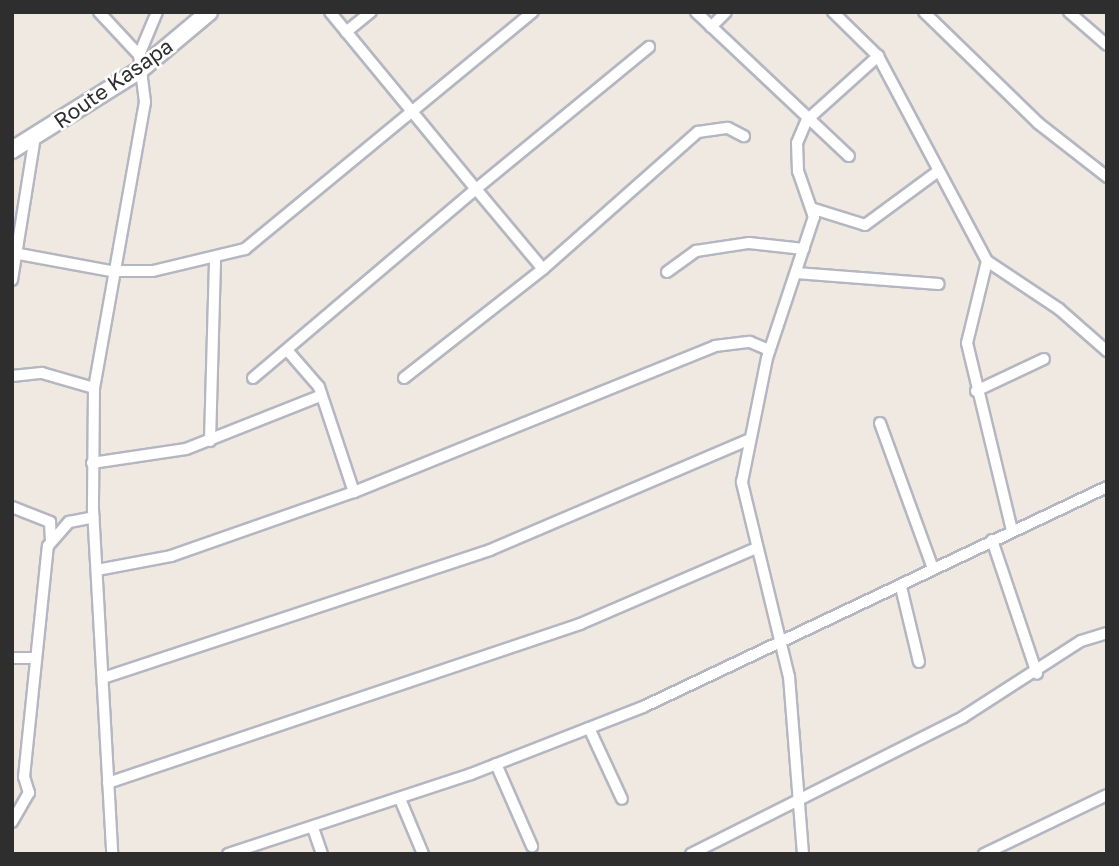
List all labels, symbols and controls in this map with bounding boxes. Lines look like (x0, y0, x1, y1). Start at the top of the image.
street label: Route Kasapa (49, 33, 177, 133)

